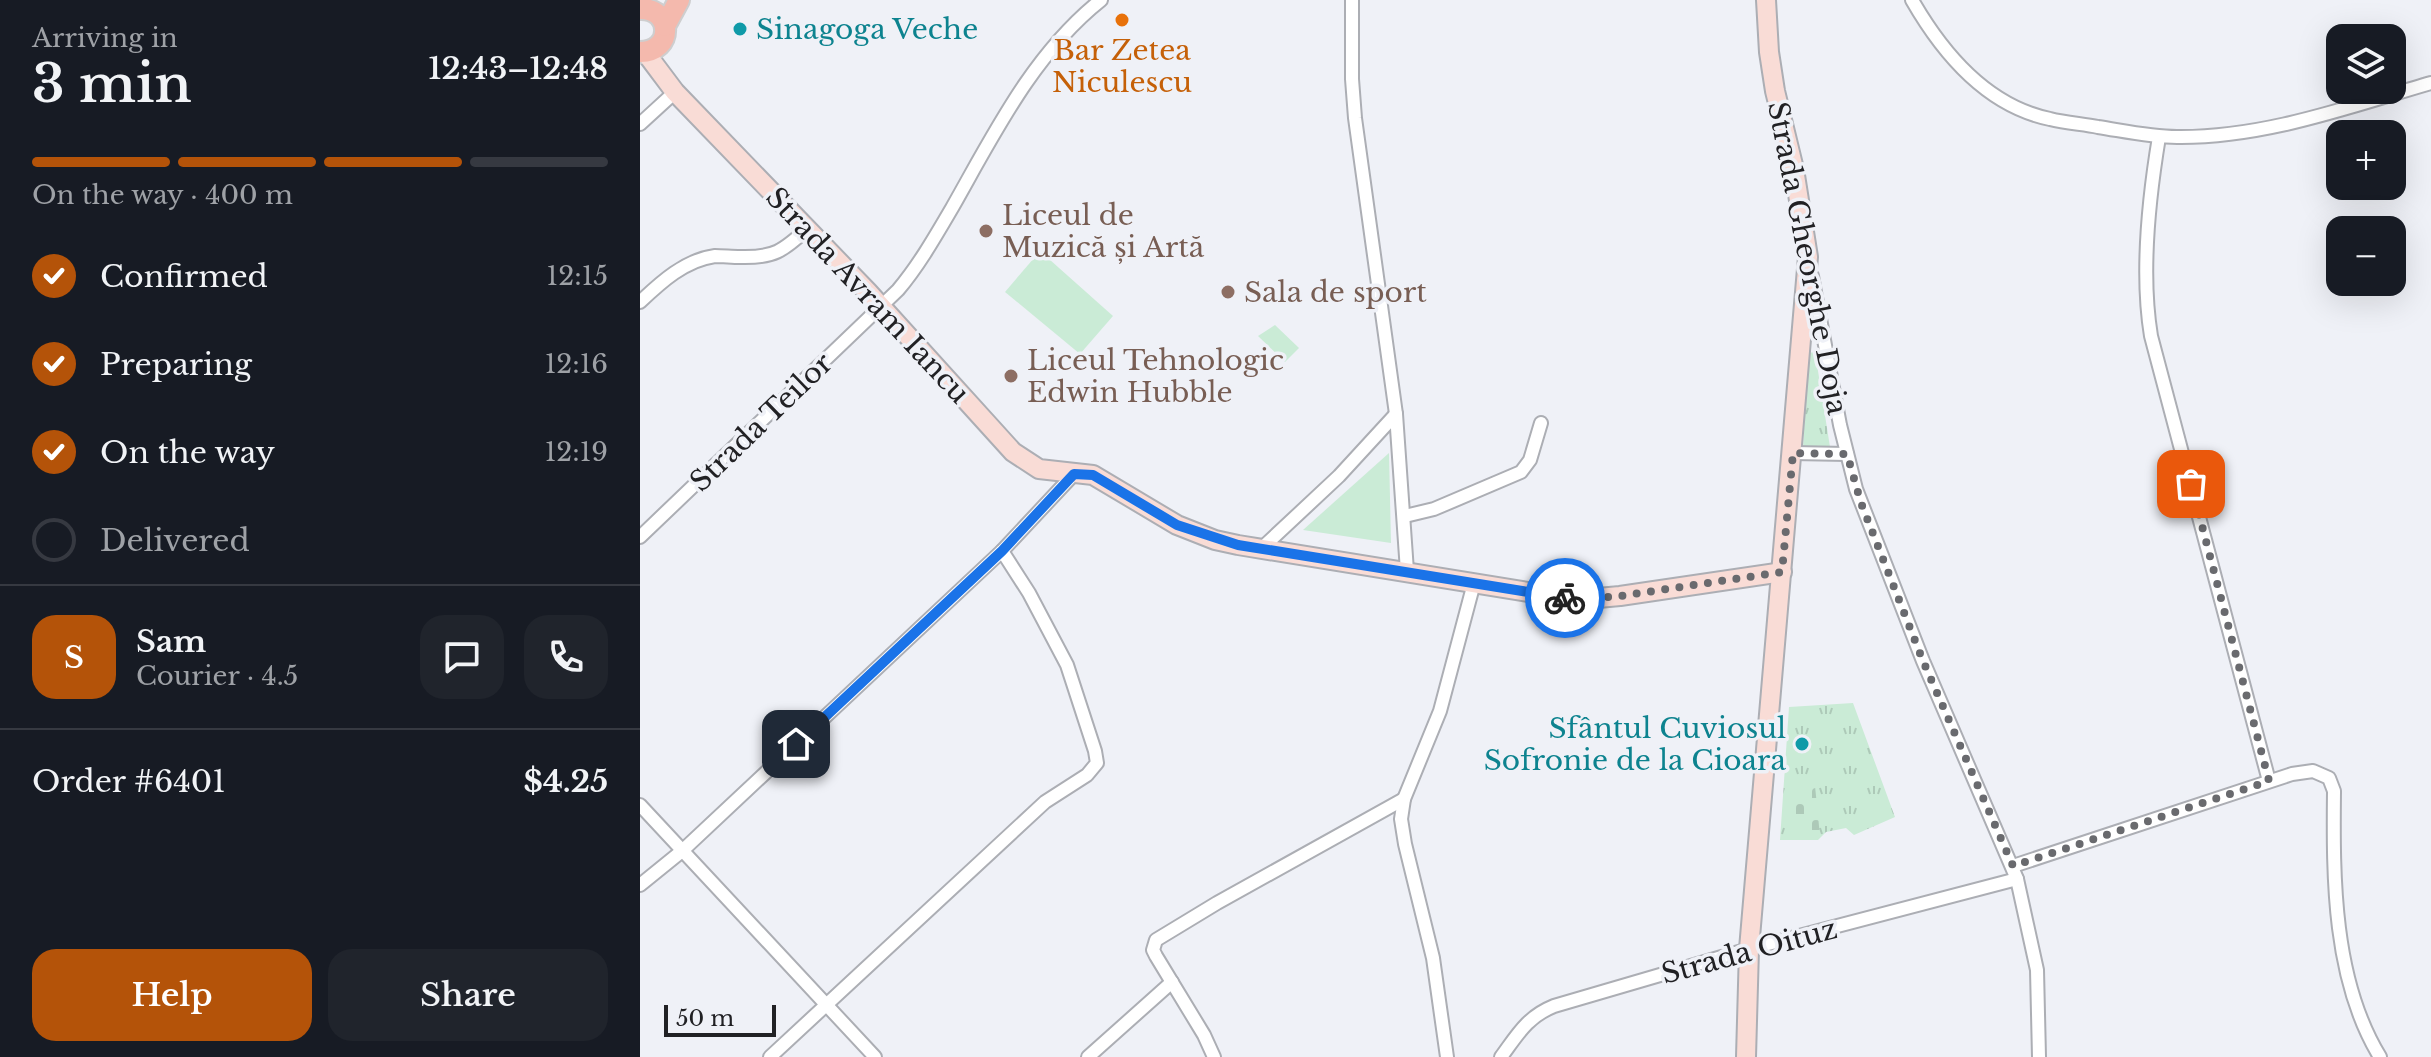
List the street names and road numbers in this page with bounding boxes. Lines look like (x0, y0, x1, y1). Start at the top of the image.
street label: Strada Gheorghe Doja (1760, 99, 1855, 418)
street label: Strada Avram Iancu (758, 180, 977, 411)
street label: Strada Teilor (683, 345, 840, 499)
street label: Strada Oituz (1657, 911, 1841, 992)

